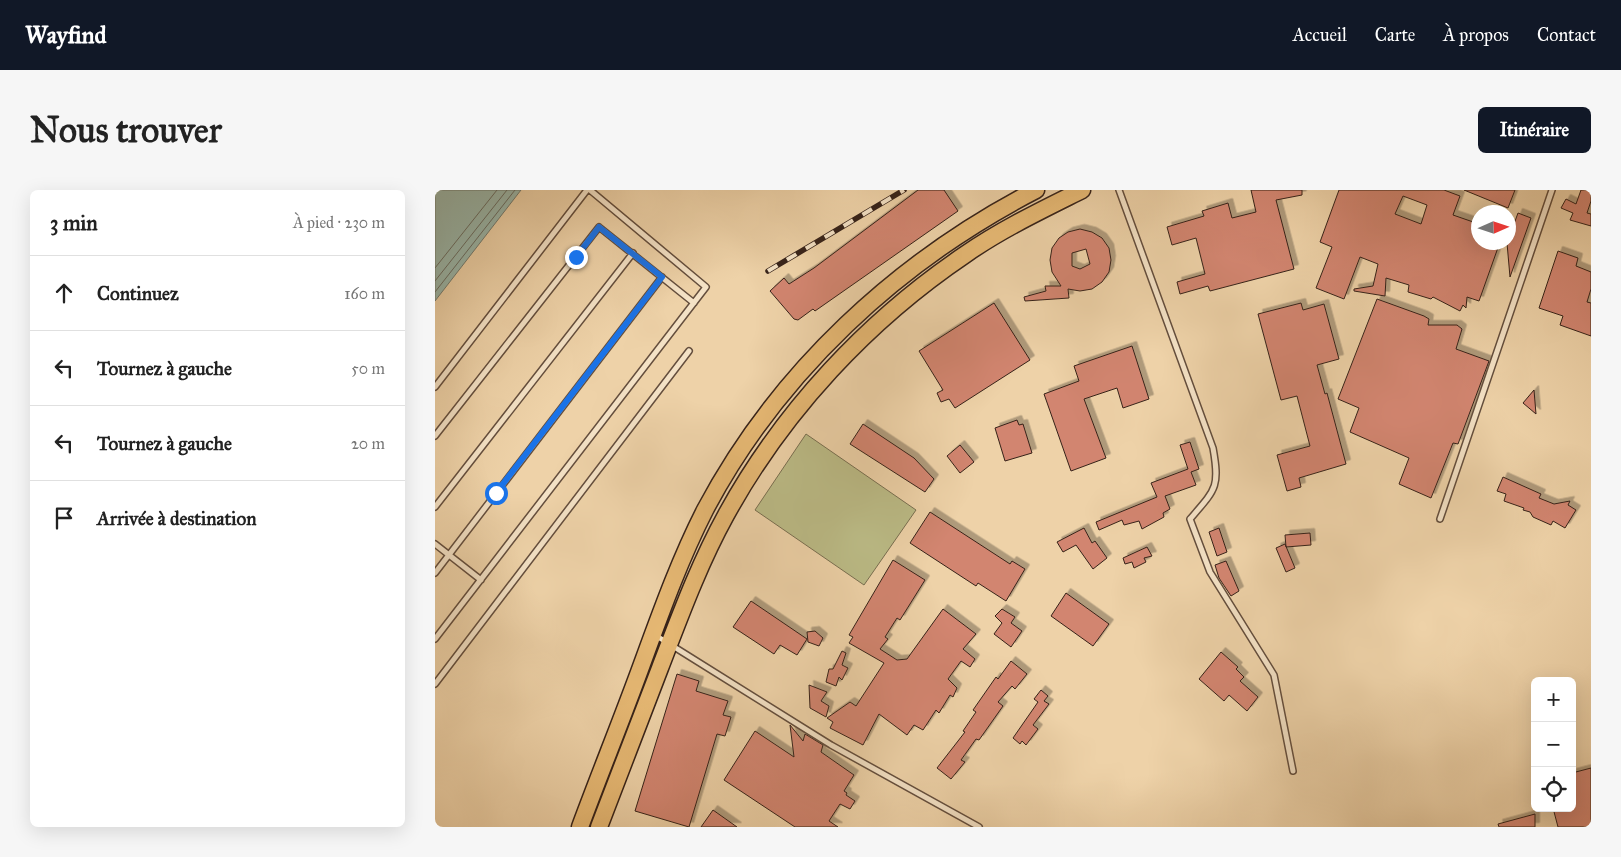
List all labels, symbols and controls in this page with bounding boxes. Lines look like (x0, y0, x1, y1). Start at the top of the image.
text: Wayfind (25, 20, 107, 50)
text: Accueil (1293, 24, 1347, 46)
text: Carte (1375, 24, 1415, 46)
text: À propos (1443, 24, 1509, 46)
text: Contact (1537, 24, 1596, 46)
button: Itinéraire (1478, 107, 1591, 153)
text: Nous trouver (30, 109, 222, 152)
north arrow (1471, 205, 1516, 250)
text: 3 min (50, 210, 98, 236)
text: À pied · 230 m (293, 213, 385, 232)
route end (565, 246, 588, 269)
icon: ahead (50, 279, 78, 307)
text: Continuez (97, 282, 179, 305)
text: 160 m (344, 284, 385, 303)
icon: left (50, 354, 78, 382)
text: Tournez à gauche (97, 357, 232, 380)
text: 50 m (351, 359, 385, 378)
icon: left (50, 429, 78, 457)
text: Tournez à gauche (97, 432, 232, 455)
text: 20 m (351, 434, 385, 453)
route start (485, 482, 508, 505)
icon: arrive (50, 504, 78, 532)
text: Arrivée à destination (97, 507, 256, 530)
map controls (1531, 677, 1576, 812)
button: + (1531, 677, 1576, 722)
button: − (1531, 722, 1576, 767)
button: locate (1531, 767, 1576, 812)

